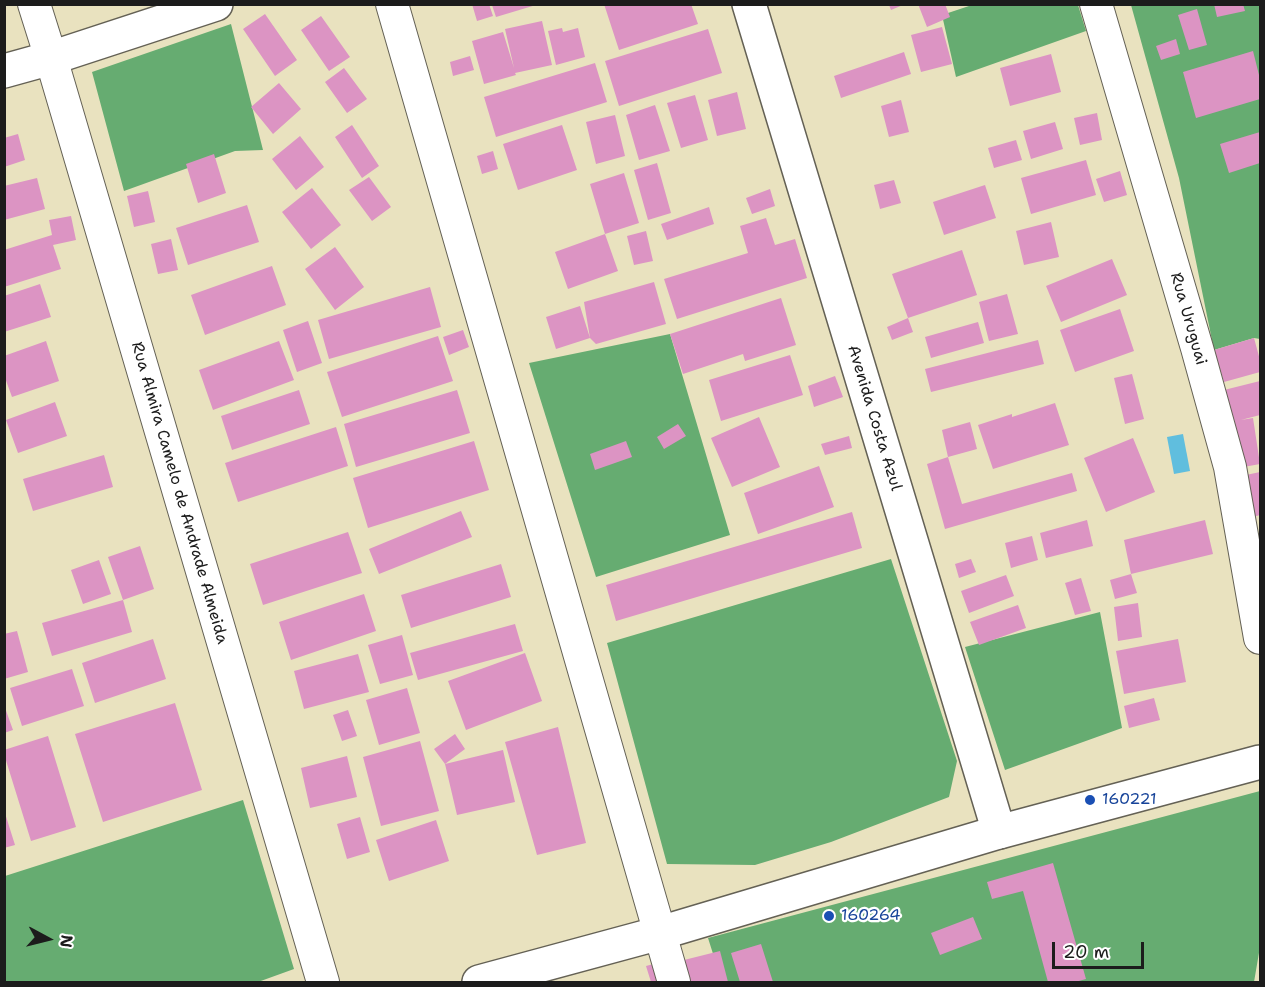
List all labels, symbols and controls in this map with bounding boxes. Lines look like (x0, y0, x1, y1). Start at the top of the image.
street label: Rua Uruguai (1166, 271, 1210, 367)
street label: Rua Almira Camelo de Andrade Almeida (127, 340, 231, 646)
street label: Avenida Costa Azul (843, 343, 905, 493)
place label: 160221 (1102, 790, 1157, 810)
marker: 160221 (1083, 793, 1097, 807)
place label: 160264 (841, 906, 900, 926)
north arrow (18, 909, 78, 969)
marker: 160264 (822, 909, 836, 923)
scale bar (1055, 930, 1146, 968)
text: N (55, 934, 78, 949)
text: 20 m (1063, 940, 1109, 964)

